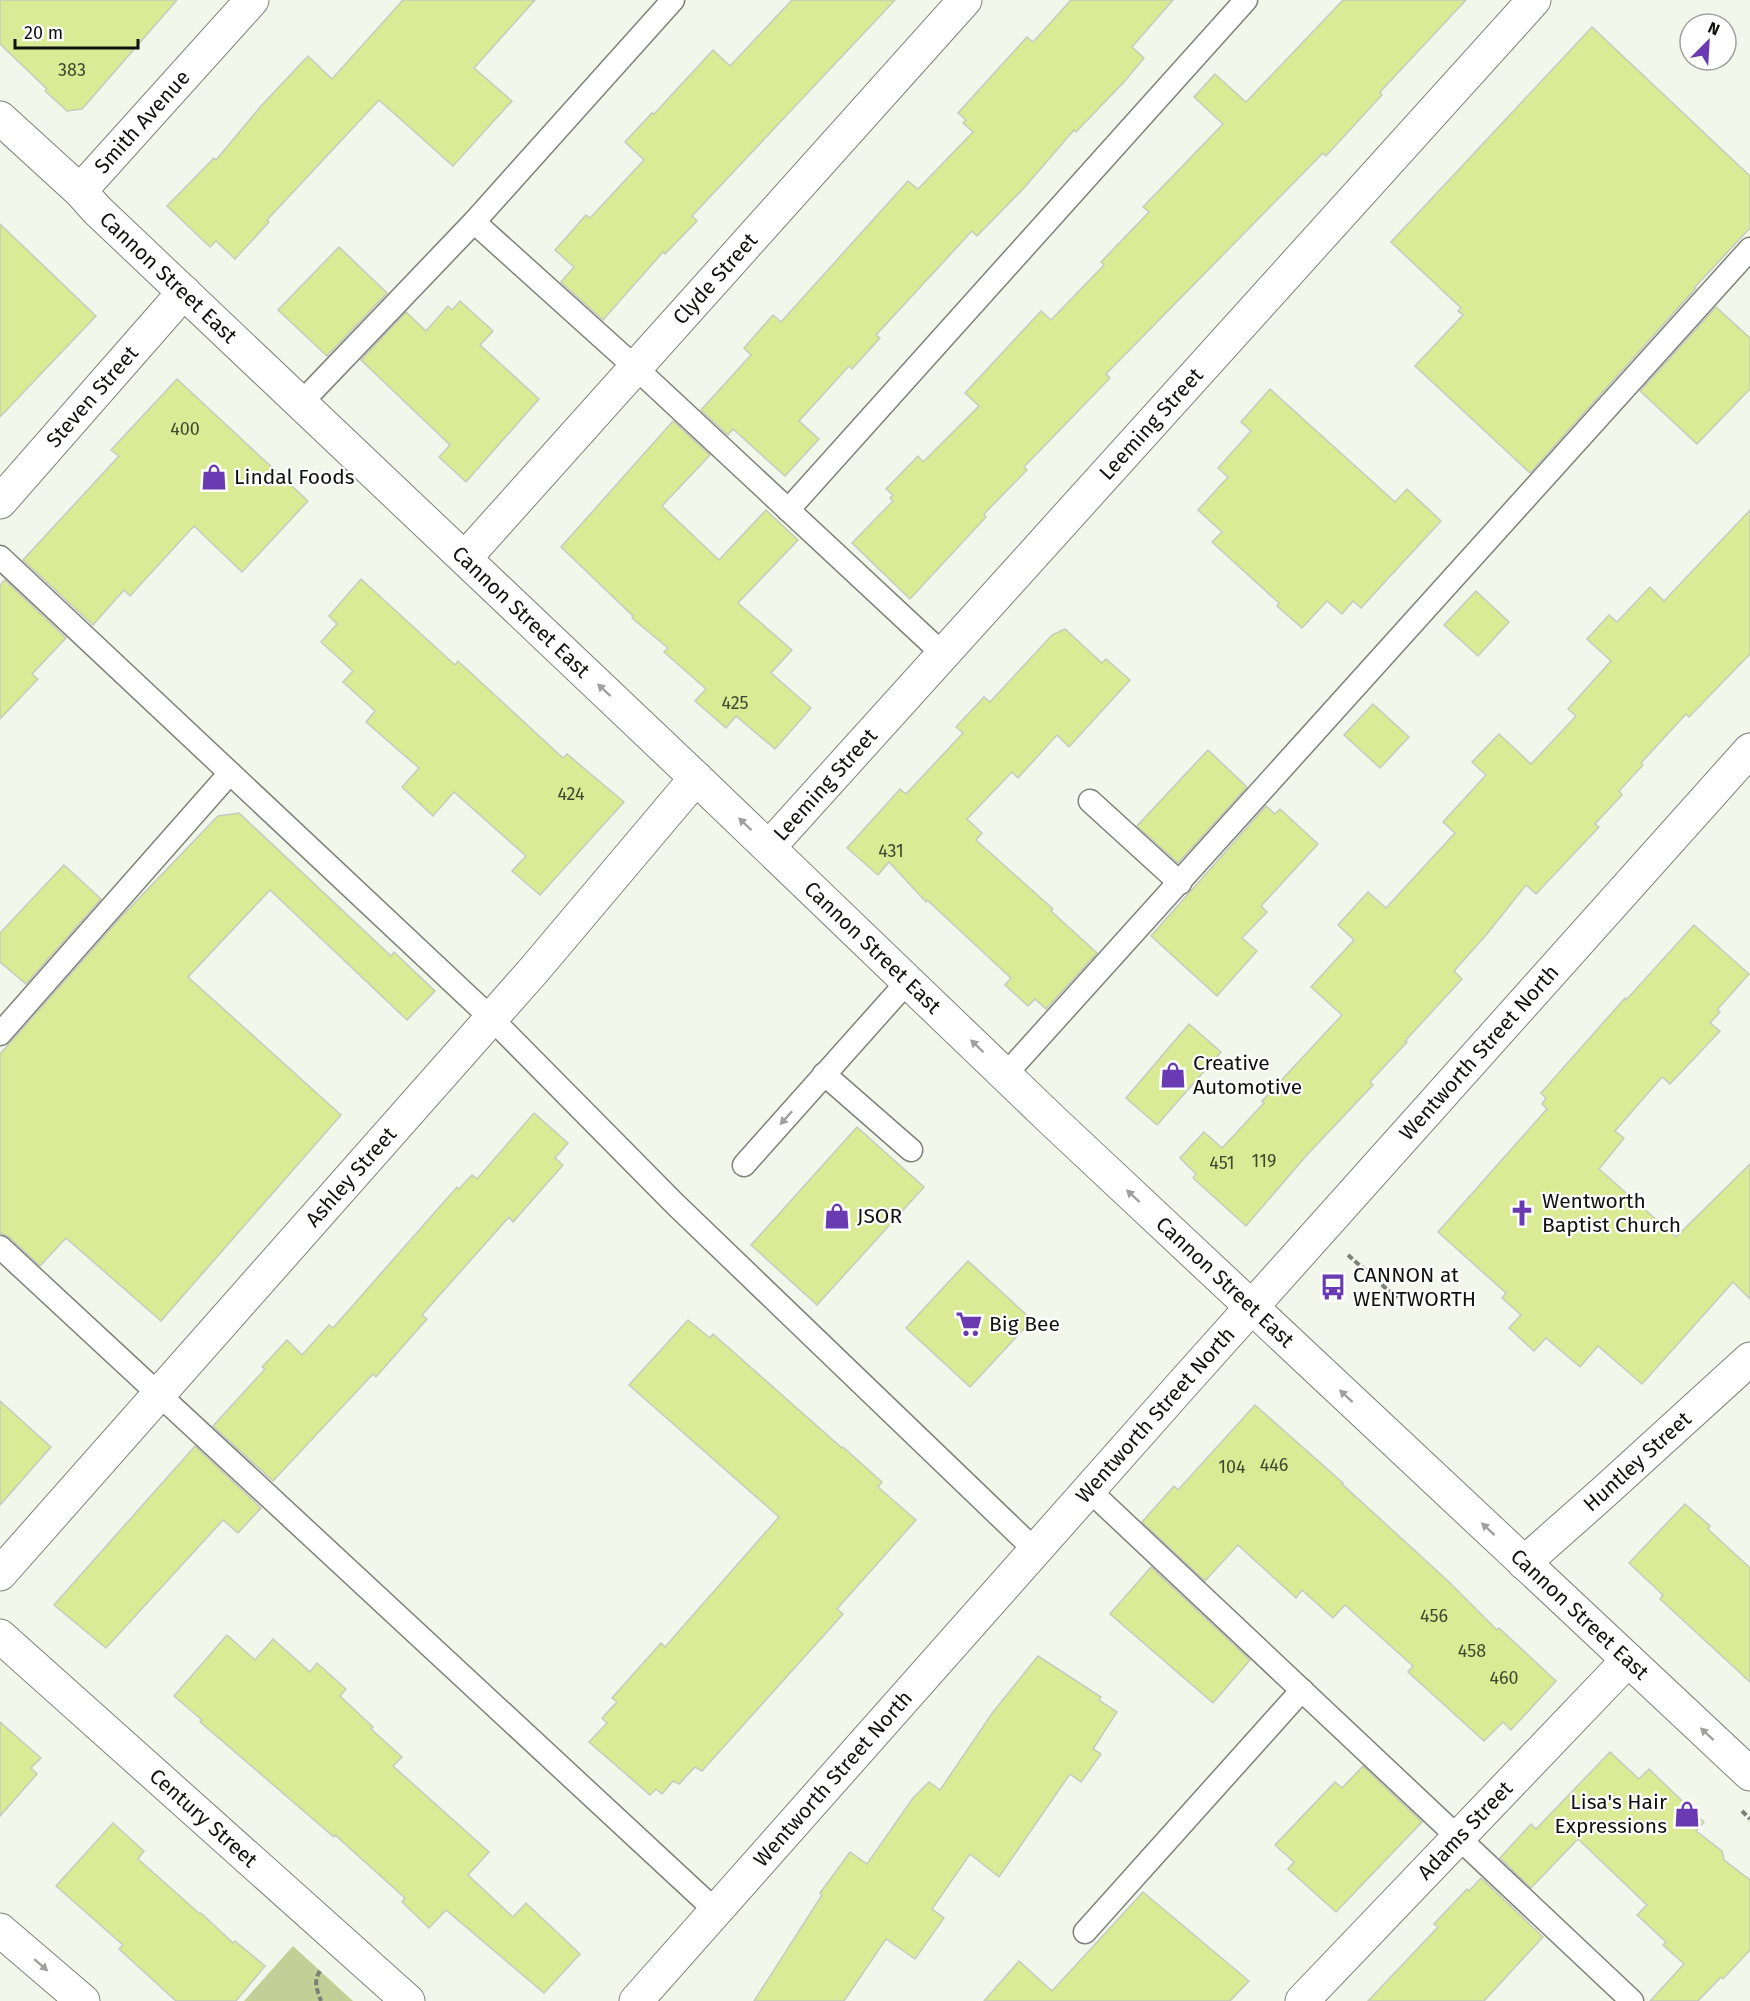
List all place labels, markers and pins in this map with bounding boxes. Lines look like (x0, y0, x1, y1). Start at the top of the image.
shop icon: Lindal Foods (199, 462, 229, 492)
place label: Lindal Foods (234, 464, 355, 490)
place label: Creative Automotive (1193, 1050, 1302, 1100)
shop icon: Creative Automotive (1158, 1060, 1188, 1090)
place label: Wentworth Baptist Church (1542, 1188, 1681, 1238)
church icon: Wentworth Baptist Church (1507, 1198, 1537, 1228)
shop icon: JSOR (822, 1201, 852, 1231)
place label: JSOR (857, 1203, 902, 1229)
place label: CANNON at WENTWORTH (1353, 1262, 1476, 1312)
bus stop icon: CANNON at WENTWORTH (1318, 1272, 1348, 1302)
supermarket icon: Big Bee (954, 1309, 984, 1339)
place label: Big Bee (989, 1311, 1060, 1337)
place label: Lisa's Hair Expressions (1554, 1789, 1667, 1839)
shop icon: Lisa's Hair Expressions (1672, 1799, 1702, 1829)

